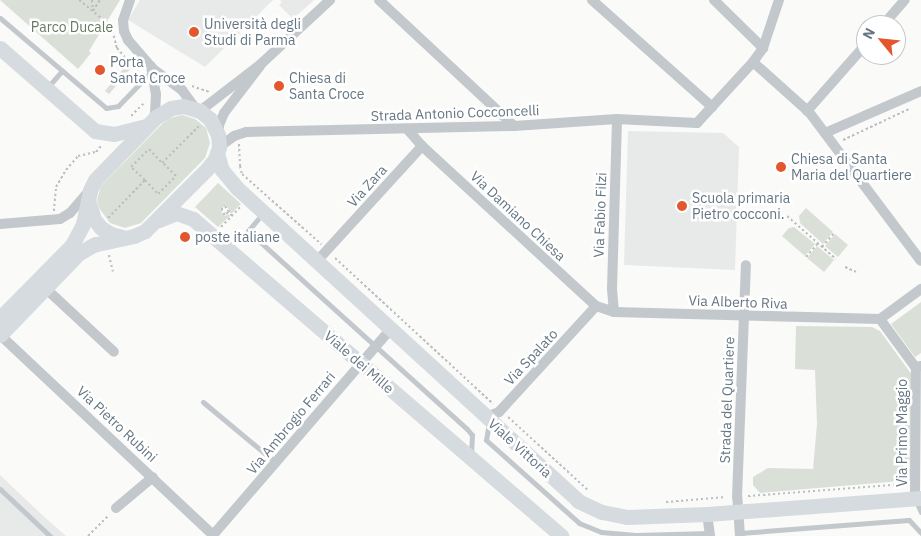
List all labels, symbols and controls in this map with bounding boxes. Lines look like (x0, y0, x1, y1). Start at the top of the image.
north arrow (856, 15, 906, 65)
place label: Università degli Studi di Parma (204, 16, 301, 48)
park label: Parco Ducale (31, 19, 113, 35)
text: N (858, 25, 879, 42)
marker: Università degli Studi di Parma (188, 26, 200, 38)
place label: Porta Santa Croce (110, 54, 186, 86)
marker: Porta Santa Croce (94, 64, 106, 76)
place label: Chiesa di Santa Croce (289, 70, 365, 102)
marker: Chiesa di Santa Croce (273, 80, 285, 92)
street label: Strada Antonio Cocconcelli (370, 102, 540, 124)
place label: Chiesa di Santa Maria del Quartiere (791, 151, 912, 184)
street label: Via Zara (344, 161, 390, 211)
marker: Chiesa di Santa Maria del Quartiere (775, 161, 787, 173)
street label: Via Damiano Chiesa (467, 168, 569, 264)
street label: Via Fabio Filzi (590, 172, 610, 258)
place label: Scuola primaria Pietro cocconi. (692, 190, 790, 222)
marker: Scuola primaria Pietro cocconi. (676, 200, 688, 212)
place label: poste italiane (195, 229, 280, 245)
marker: poste italiane (179, 231, 191, 243)
street label: Via Alberto Riva (688, 292, 788, 312)
street label: Via Spalato (501, 325, 561, 389)
street label: Viale dei Mille (321, 327, 397, 397)
street label: Strada del Quartiere (716, 336, 738, 464)
street label: Via Ambrogio Ferrari (243, 368, 339, 478)
street label: Via Primo Maggio (894, 379, 910, 487)
street label: Via Pietro Rubini (73, 383, 161, 465)
street label: Viale Vittoria (485, 415, 555, 481)

